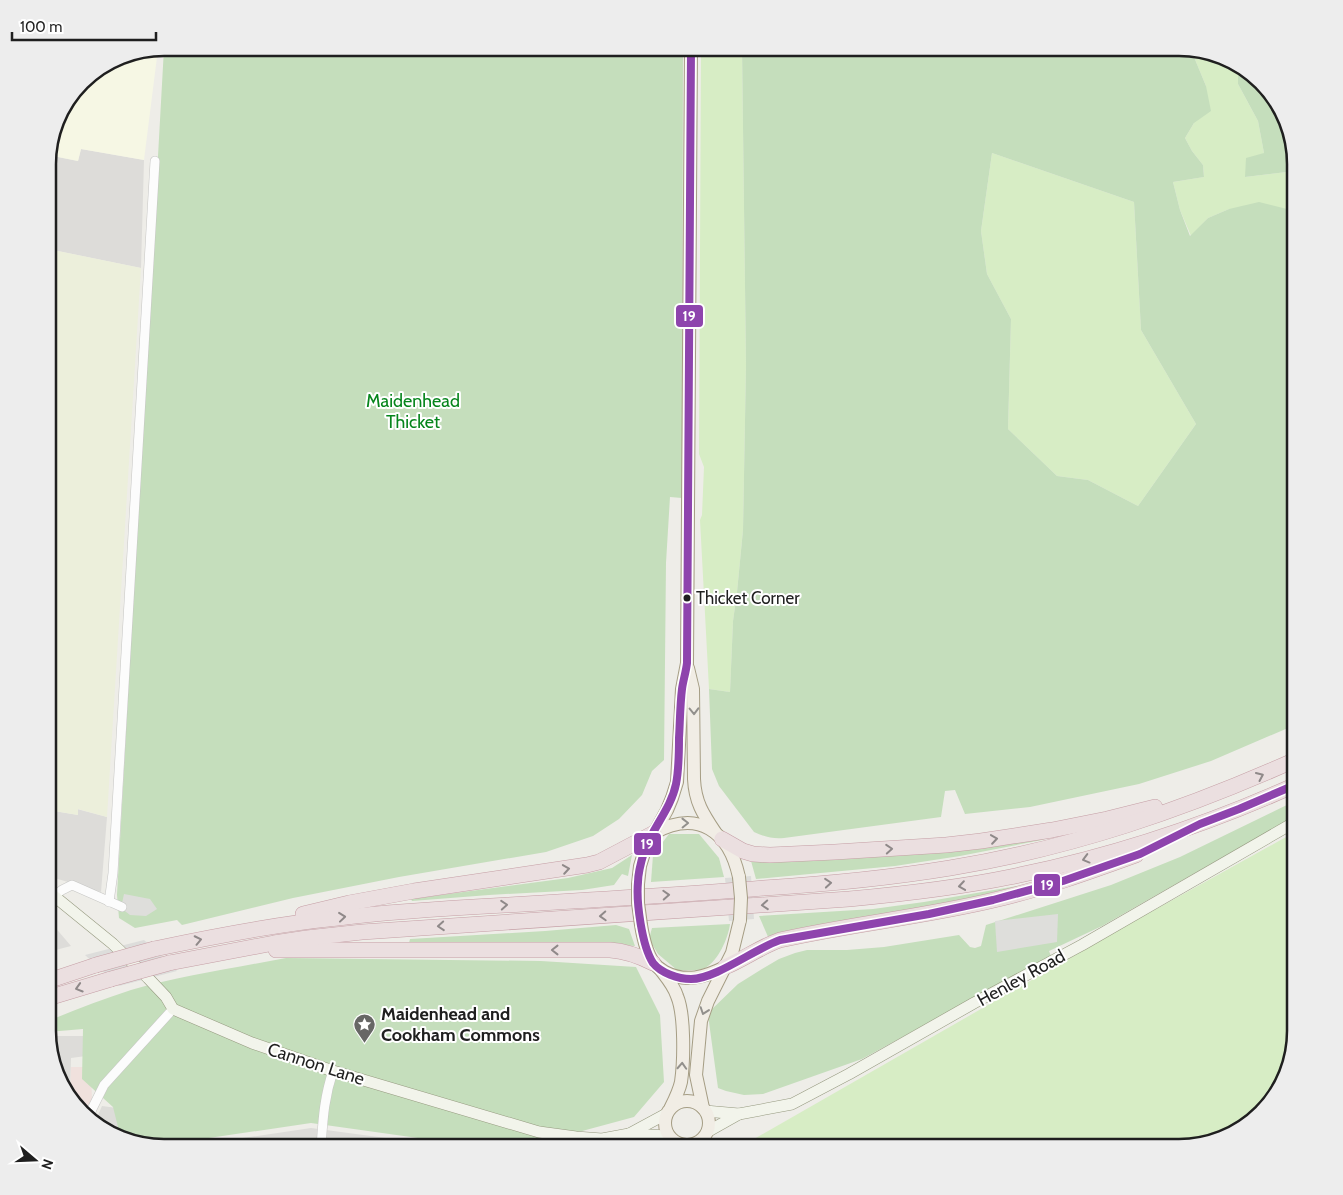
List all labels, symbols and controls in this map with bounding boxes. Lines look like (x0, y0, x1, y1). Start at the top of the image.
scale bar (12, 10, 156, 42)
text: 100 m (20, 18, 62, 36)
line badge: 19 (675, 304, 704, 328)
text: 19 (682, 307, 696, 325)
park label: Maidenhead Thicket (366, 390, 460, 433)
place label: Thicket Corner (696, 588, 800, 608)
marker: Thicket Corner (682, 593, 692, 603)
one-way arrow (689, 708, 699, 716)
one-way arrow (1255, 771, 1264, 782)
one-way arrow (681, 818, 689, 829)
line badge: 19 (633, 832, 662, 856)
text: 19 (640, 835, 654, 853)
one-way arrow (990, 835, 999, 845)
one-way arrow (886, 843, 894, 854)
one-way arrow (1082, 853, 1091, 864)
one-way arrow (562, 864, 570, 875)
line badge: 19 (1033, 873, 1061, 897)
text: 19 (1040, 876, 1054, 894)
one-way arrow (824, 878, 832, 889)
one-way arrow (957, 880, 966, 890)
one-way arrow (662, 890, 670, 901)
one-way arrow (500, 900, 508, 911)
one-way arrow (761, 900, 769, 911)
one-way arrow (599, 910, 607, 921)
one-way arrow (338, 912, 346, 923)
one-way arrow (437, 921, 445, 932)
one-way arrow (193, 935, 202, 946)
one-way arrow (551, 945, 558, 955)
street label: Henley Road (973, 945, 1069, 1011)
one-way arrow (76, 983, 84, 993)
place label: Maidenhead and Cookham Commons (381, 1003, 540, 1046)
one-way arrow (700, 1007, 710, 1015)
place icon: Maidenhead and Cookham Commons (353, 1012, 377, 1043)
street label: Cannon Lane (265, 1038, 367, 1090)
one-way arrow (676, 1061, 687, 1069)
north arrow (10, 1135, 60, 1185)
text: N (37, 1157, 57, 1172)

